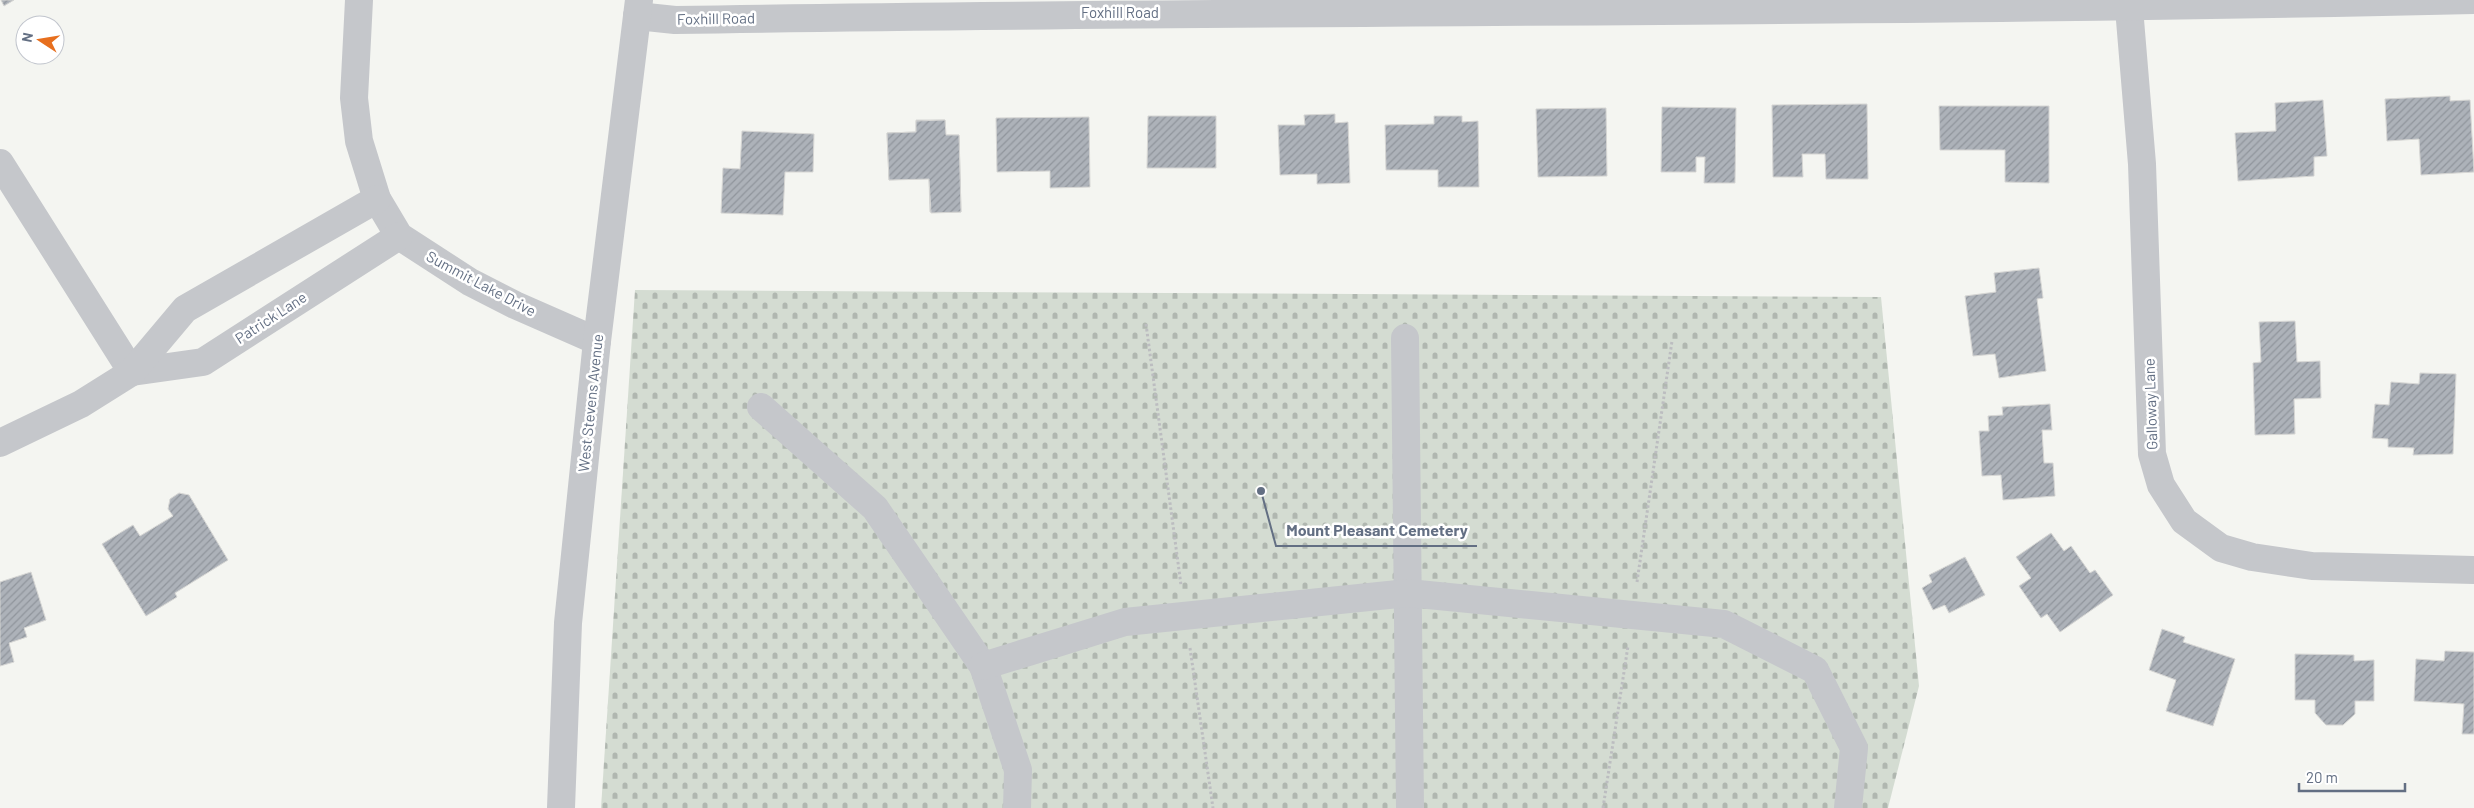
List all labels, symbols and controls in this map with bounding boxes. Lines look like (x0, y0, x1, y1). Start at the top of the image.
street label: Foxhill Road (1081, 3, 1159, 21)
street label: Foxhill Road (677, 8, 755, 28)
north arrow (15, 15, 65, 65)
text: N (18, 31, 36, 44)
street label: Summit Lake Drive (424, 247, 539, 320)
street label: Patrick Lane (231, 287, 310, 347)
street label: West Stevens Avenue (574, 333, 606, 473)
street label: Galloway Lane (2139, 358, 2161, 450)
callout: Mount Pleasant Cemetery (1276, 515, 1477, 546)
text: Mount Pleasant Cemetery (1286, 520, 1468, 539)
scale bar (2299, 760, 2405, 792)
text: 20 m (2306, 768, 2338, 786)

